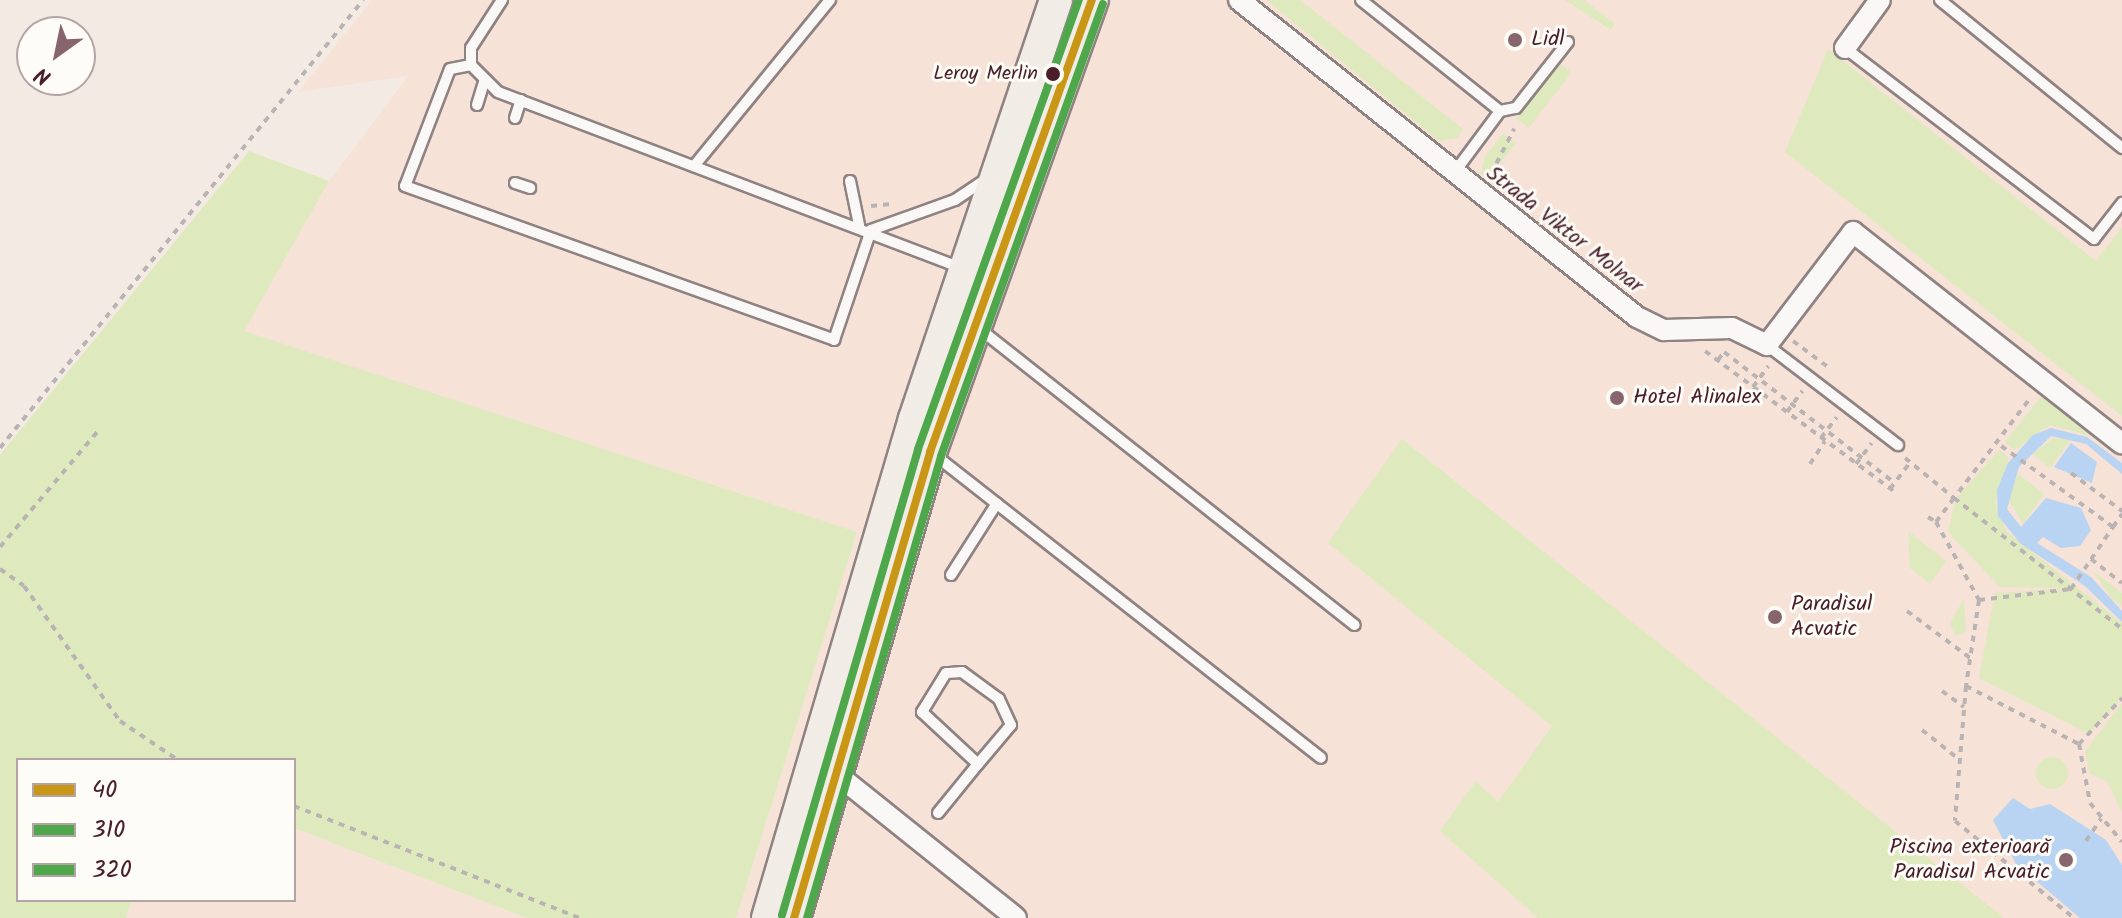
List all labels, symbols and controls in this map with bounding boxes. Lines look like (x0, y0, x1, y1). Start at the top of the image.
north arrow (16, 16, 96, 96)
place label: Lidl (1531, 27, 1565, 53)
marker: Lidl (1506, 31, 1524, 49)
text: N (28, 56, 59, 93)
place label: Leroy Merlin (933, 62, 1038, 86)
marker: Leroy Merlin (1045, 66, 1061, 82)
street label: Strada Viktor Molnar (1480, 161, 1648, 299)
place label: Hotel Alinalex (1633, 385, 1761, 411)
marker: Hotel Alinalex (1608, 389, 1626, 407)
place label: Paradisul Acvatic (1791, 591, 1872, 642)
marker: Paradisul Acvatic (1766, 608, 1784, 626)
legend (16, 758, 296, 902)
text: 40 (92, 771, 117, 810)
text: 310 (92, 811, 125, 850)
place label: Piscina exterioară Paradisul Acvatic (1889, 834, 2050, 886)
text: 320 (92, 851, 132, 890)
marker: Piscina exterioară Paradisul Acvatic (2057, 851, 2075, 869)

